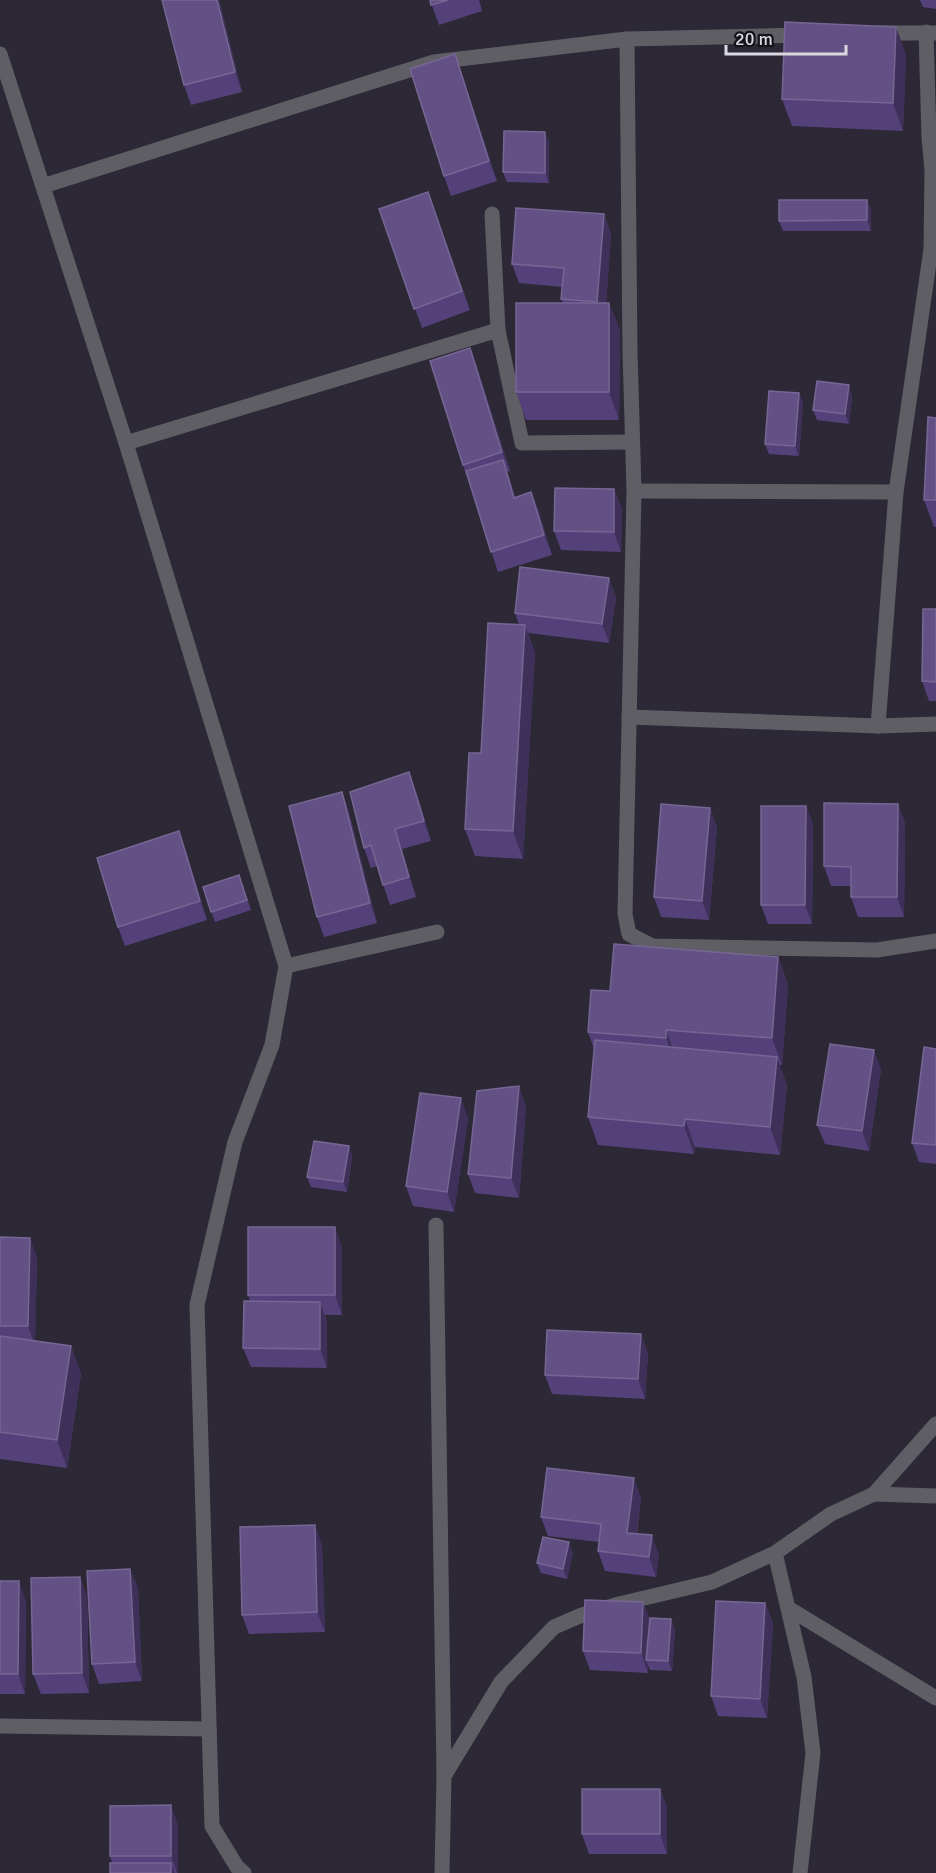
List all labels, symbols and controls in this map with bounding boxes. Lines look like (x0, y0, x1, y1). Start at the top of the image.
scale bar (726, 18, 846, 56)
text: 20 m (735, 28, 773, 50)

